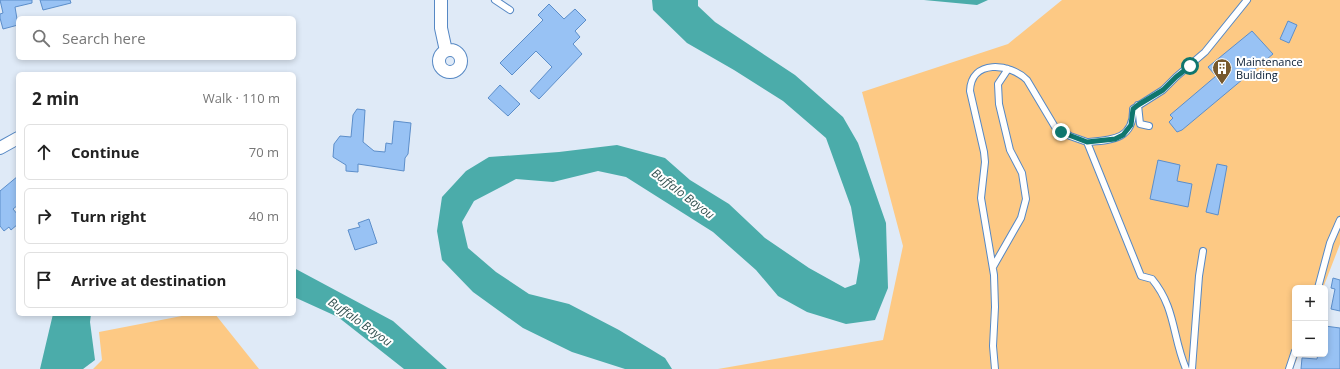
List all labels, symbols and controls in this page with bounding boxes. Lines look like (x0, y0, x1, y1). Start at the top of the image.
search box (16, 16, 296, 60)
icon: search (30, 27, 52, 49)
text: Search here (62, 28, 146, 48)
place label: Maintenance Building (1236, 54, 1303, 82)
route start (1181, 57, 1199, 75)
building icon: Maintenance Building (1211, 57, 1233, 85)
text: 2 min (32, 87, 79, 110)
text: Walk · 110 m (203, 89, 280, 107)
route end (1052, 123, 1070, 141)
icon: ahead (33, 141, 55, 163)
text: Continue (71, 142, 139, 162)
text: 70 m (249, 143, 279, 161)
water label: Buffalo Bayou (648, 164, 718, 223)
icon: right (33, 205, 55, 227)
text: Turn right (71, 206, 146, 226)
text: 40 m (249, 207, 279, 225)
icon: arrive (33, 269, 55, 291)
text: Arrive at destination (71, 270, 226, 290)
map controls (1292, 285, 1328, 357)
button: + (1292, 285, 1328, 321)
water label: Buffalo Bayou (325, 293, 396, 350)
button: − (1292, 321, 1328, 357)

